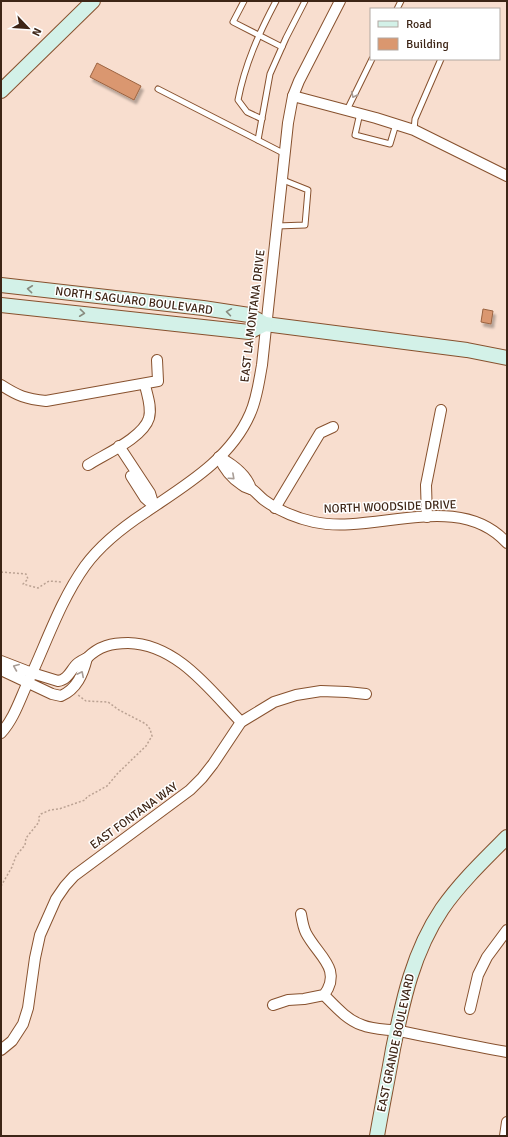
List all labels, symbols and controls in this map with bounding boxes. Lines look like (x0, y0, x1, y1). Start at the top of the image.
north arrow (8, 8, 48, 48)
legend (370, 8, 500, 60)
text: Road (406, 17, 432, 32)
text: N (29, 26, 44, 38)
text: Building (406, 37, 449, 52)
one-way arrow (352, 91, 359, 98)
street label: EAST LA MONTANA DRIVE (237, 249, 269, 383)
one-way arrow (27, 284, 34, 293)
street label: NORTH SAGUARO BOULEVARD (54, 284, 214, 318)
one-way arrow (226, 308, 232, 317)
one-way arrow (78, 309, 85, 318)
one-way arrow (227, 472, 235, 479)
street label: NORTH WOODSIDE DRIVE (323, 497, 457, 517)
one-way arrow (13, 664, 21, 672)
one-way arrow (76, 671, 84, 678)
street label: EAST FONTANA WAY (87, 779, 181, 853)
street label: EAST GRANDE BOULEVARD (374, 972, 418, 1114)

